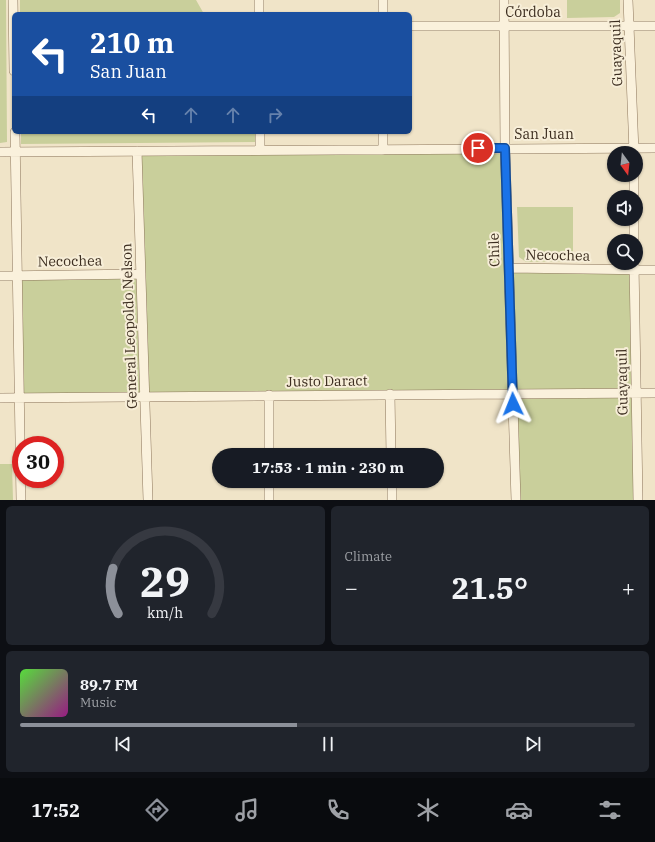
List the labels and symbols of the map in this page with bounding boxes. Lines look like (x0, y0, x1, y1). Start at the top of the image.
street label: Córdoba (505, 3, 561, 21)
street label: Guayaquil (606, 19, 626, 87)
street label: San Juan (514, 125, 574, 143)
pin (461, 131, 495, 165)
north arrow (607, 146, 643, 182)
street label: Chile (484, 233, 504, 267)
street label: General Leopoldo Nelson (117, 243, 141, 409)
street label: Necochea (525, 245, 591, 265)
street label: Necochea (37, 251, 103, 271)
street label: Guayaquil (612, 348, 632, 416)
street label: Justo Daract (286, 371, 368, 391)
position arrow (492, 383, 534, 425)
speed limit sign: 30 (12, 436, 64, 488)

